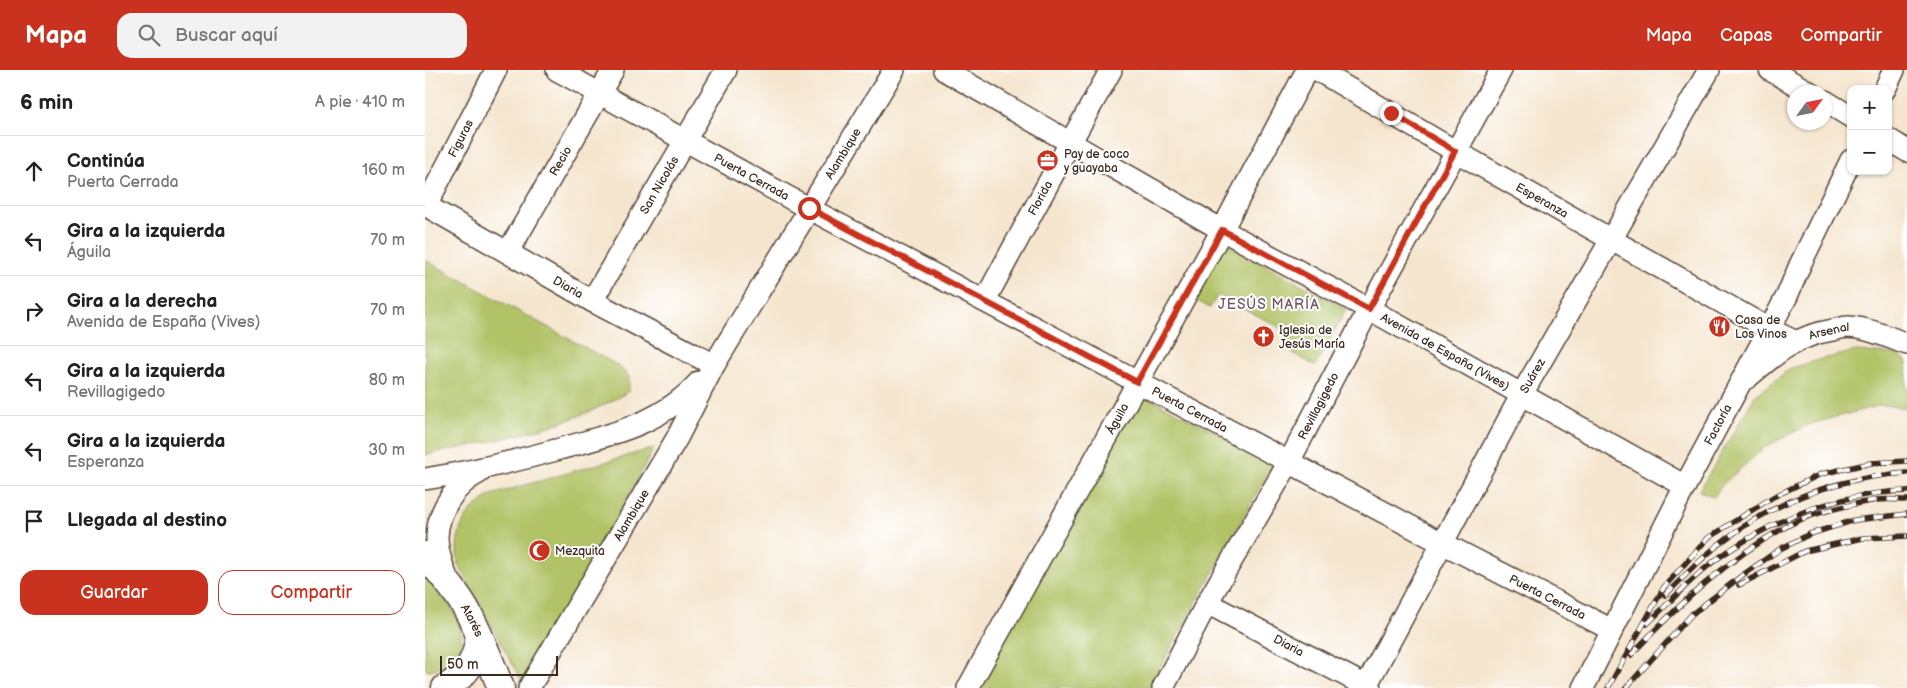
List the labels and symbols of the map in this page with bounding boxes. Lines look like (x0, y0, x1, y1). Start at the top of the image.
north arrow (1787, 85, 1832, 130)
route end (1380, 102, 1403, 125)
street label: Figuras (445, 117, 477, 160)
street label: Alambique (822, 126, 865, 182)
street label: Recio (546, 144, 575, 179)
place label: Pay de coco y guayaba (1063, 147, 1130, 176)
office icon: Pay de coco y guayaba (1036, 149, 1060, 173)
street label: Puerta Cerrada (711, 151, 792, 204)
street label: San Nicolás (637, 154, 682, 217)
street label: Florida (1025, 178, 1056, 218)
street label: Esperanza (1513, 180, 1571, 222)
route start (798, 197, 821, 220)
street label: Diaria (550, 273, 586, 302)
district label: JESÚS MARÍA (1218, 295, 1320, 313)
street label: Avenida de España (Vives) (1378, 310, 1512, 394)
place label: Casa de Los Vinos (1735, 313, 1787, 342)
restaurant icon: Casa de Los Vinos (1707, 315, 1731, 339)
street label: Arsenal (1807, 320, 1849, 344)
place label: Iglesia de Jesús María (1279, 323, 1345, 352)
church icon: Iglesia de Jesús María (1251, 325, 1275, 349)
street label: Suárez (1517, 356, 1549, 396)
street label: Revillagigedo (1295, 370, 1343, 442)
street label: Puerta Cerrada (1149, 384, 1230, 436)
street label: Águila (1101, 401, 1132, 437)
street label: Factoría (1701, 402, 1736, 448)
street label: Alambique (611, 487, 653, 544)
mosque icon: Mezquita (527, 539, 551, 563)
place label: Mezquita (555, 544, 605, 559)
street label: Puerta Cerrada (1507, 572, 1588, 623)
street label: Atarés (457, 602, 486, 639)
street label: Diaria (1271, 632, 1306, 660)
scale bar (440, 653, 557, 676)

